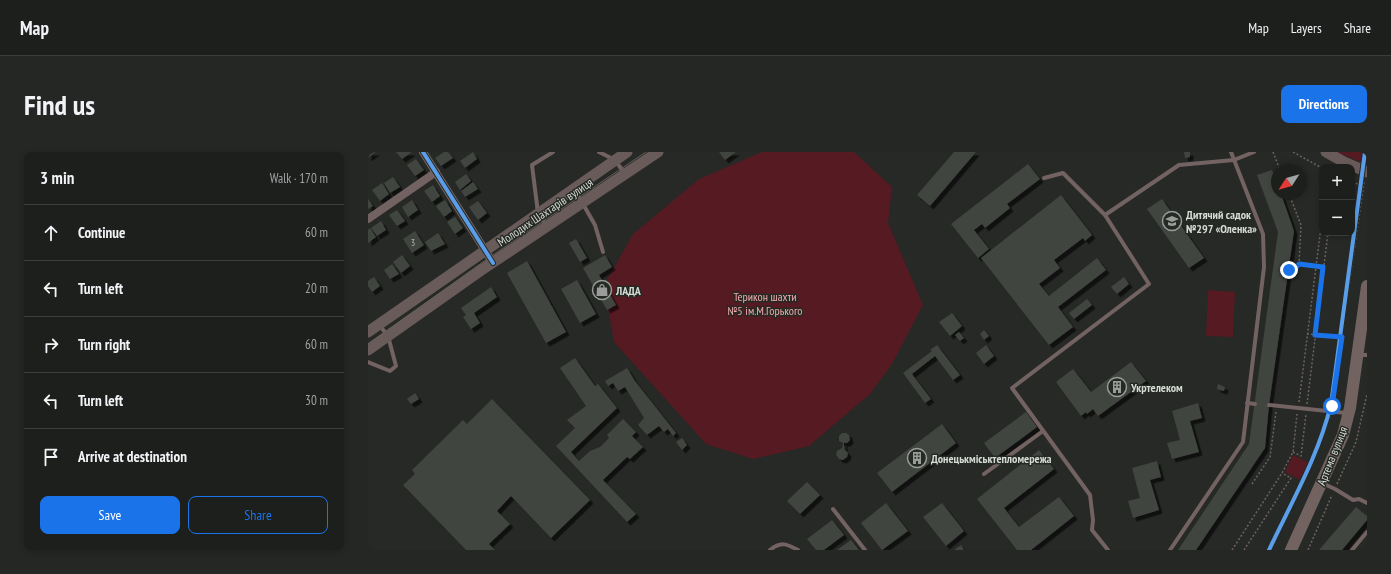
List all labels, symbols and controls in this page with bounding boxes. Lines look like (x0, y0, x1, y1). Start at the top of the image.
text: Map (20, 16, 49, 40)
text: Map (1248, 19, 1269, 37)
text: Layers (1291, 19, 1322, 37)
text: Share (1344, 19, 1371, 37)
button: Directions (1281, 85, 1367, 123)
text: Find us (24, 86, 95, 123)
north arrow (1271, 164, 1307, 200)
map controls (1319, 164, 1355, 236)
button: + (1319, 164, 1355, 200)
text: 3 min (40, 167, 74, 189)
text: Walk · 170 m (270, 170, 328, 187)
street label: Молодих Шахтарів вулиця (494, 174, 596, 250)
button: − (1319, 200, 1355, 236)
place label: Дитячий садок №297 «Оленка» (1186, 207, 1257, 236)
school or university icon: Дитячий садок №297 «Оленка» (1161, 210, 1183, 232)
icon: ahead (40, 222, 62, 244)
text: Continue (78, 223, 125, 242)
text: 60 m (305, 224, 328, 241)
house number: 3 (411, 236, 415, 249)
route end (1280, 261, 1298, 279)
icon: left (40, 278, 62, 300)
text: Turn left (78, 279, 123, 298)
shop icon: ЛАДА (591, 279, 613, 301)
text: 20 m (305, 280, 328, 297)
place label: ЛАДА (615, 283, 642, 298)
park label: Терикон шахти №5 ім.М.Горького (727, 289, 803, 318)
icon: right (40, 334, 62, 356)
text: Turn right (78, 335, 130, 354)
text: 60 m (305, 336, 328, 353)
building icon: Укртелеком (1106, 376, 1128, 398)
place label: Укртелеком (1130, 380, 1183, 395)
icon: left (40, 390, 62, 412)
text: Turn left (78, 391, 123, 410)
text: 30 m (305, 392, 328, 409)
route start (1323, 397, 1341, 415)
street label: Артема вулиця (1313, 424, 1351, 488)
icon: arrive (40, 446, 62, 468)
text: Arrive at destination (78, 447, 187, 466)
building icon: Донецькміськтепломережа (906, 447, 928, 469)
place label: Донецькміськтепломережа (931, 451, 1052, 466)
button: Save (40, 496, 180, 534)
button: Share (188, 496, 328, 534)

